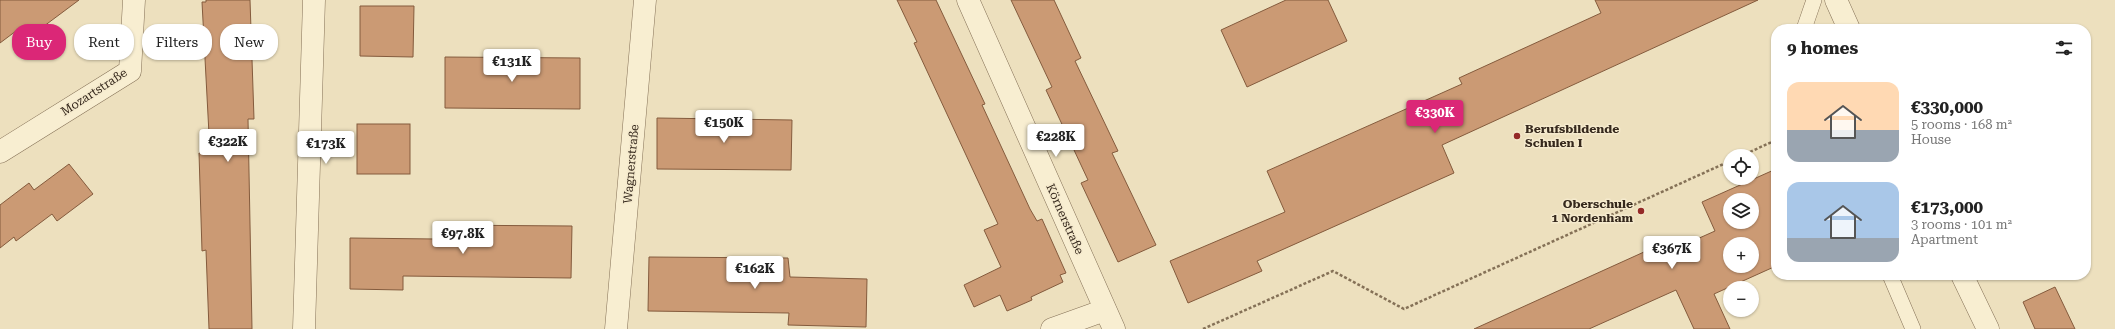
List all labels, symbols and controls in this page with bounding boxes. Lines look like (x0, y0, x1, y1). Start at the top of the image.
chip: Buy (12, 24, 66, 60)
chip: Rent (74, 24, 134, 60)
chip: Filters (142, 24, 212, 60)
chip: New (220, 24, 278, 60)
icon: filters (2053, 37, 2075, 59)
text: 9 homes (1787, 38, 1858, 58)
pin: €131K (484, 49, 540, 83)
text: €131K (492, 54, 532, 69)
street label: Mozartstraße (58, 65, 130, 119)
text: €330,000 (1911, 97, 1983, 117)
icon: home (1819, 98, 1867, 146)
pin: €330K (1407, 100, 1463, 134)
text: €330K (1415, 105, 1455, 120)
pin: €150K (696, 110, 752, 144)
text: €150K (704, 115, 744, 130)
text: 5 rooms · 168 m² (1911, 117, 2012, 132)
place label: Berufsbildende Schulen I (1525, 122, 1619, 150)
street label: Wagnerstraße (621, 123, 641, 204)
pin: €228K (1028, 124, 1084, 158)
pin: €322K (200, 129, 256, 163)
text: €228K (1036, 129, 1076, 144)
pin: €173K (298, 131, 354, 165)
marker: Berufsbildende Schulen I (1512, 131, 1522, 141)
text: House (1911, 132, 1951, 147)
text: €322K (208, 134, 248, 149)
text: €173K (306, 136, 346, 151)
map controls (1723, 149, 1759, 317)
button: locate (1723, 149, 1759, 185)
street label: Körnerstraße (1043, 182, 1087, 257)
button: layers (1723, 193, 1759, 229)
place label: Oberschule 1 Nordenham (1551, 197, 1633, 225)
text: €173,000 (1911, 197, 1983, 217)
icon: home (1819, 198, 1867, 246)
marker: Oberschule 1 Nordenham (1636, 206, 1646, 216)
text: 3 rooms · 101 m² (1911, 217, 2012, 232)
pin: €97.8K (430, 221, 496, 255)
text: €97.8K (441, 226, 485, 241)
text: Apartment (1911, 232, 1978, 247)
pin: €367K (1644, 236, 1700, 270)
button: + (1723, 237, 1759, 273)
text: €367K (1652, 241, 1692, 256)
pin: €162K (727, 256, 783, 290)
text: €162K (735, 261, 775, 276)
button: − (1723, 281, 1759, 317)

